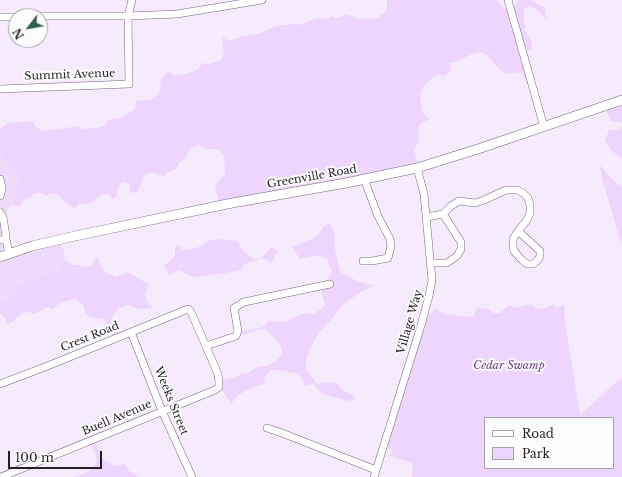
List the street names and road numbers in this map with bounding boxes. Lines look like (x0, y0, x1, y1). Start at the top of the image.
street label: Summit Avenue (24, 67, 116, 83)
street label: Greenville Road (266, 163, 358, 191)
street label: Village Way (395, 288, 425, 356)
street label: Crest Road (59, 319, 121, 355)
street label: Weeks Street (151, 365, 191, 437)
street label: Buell Avenue (80, 397, 154, 439)

